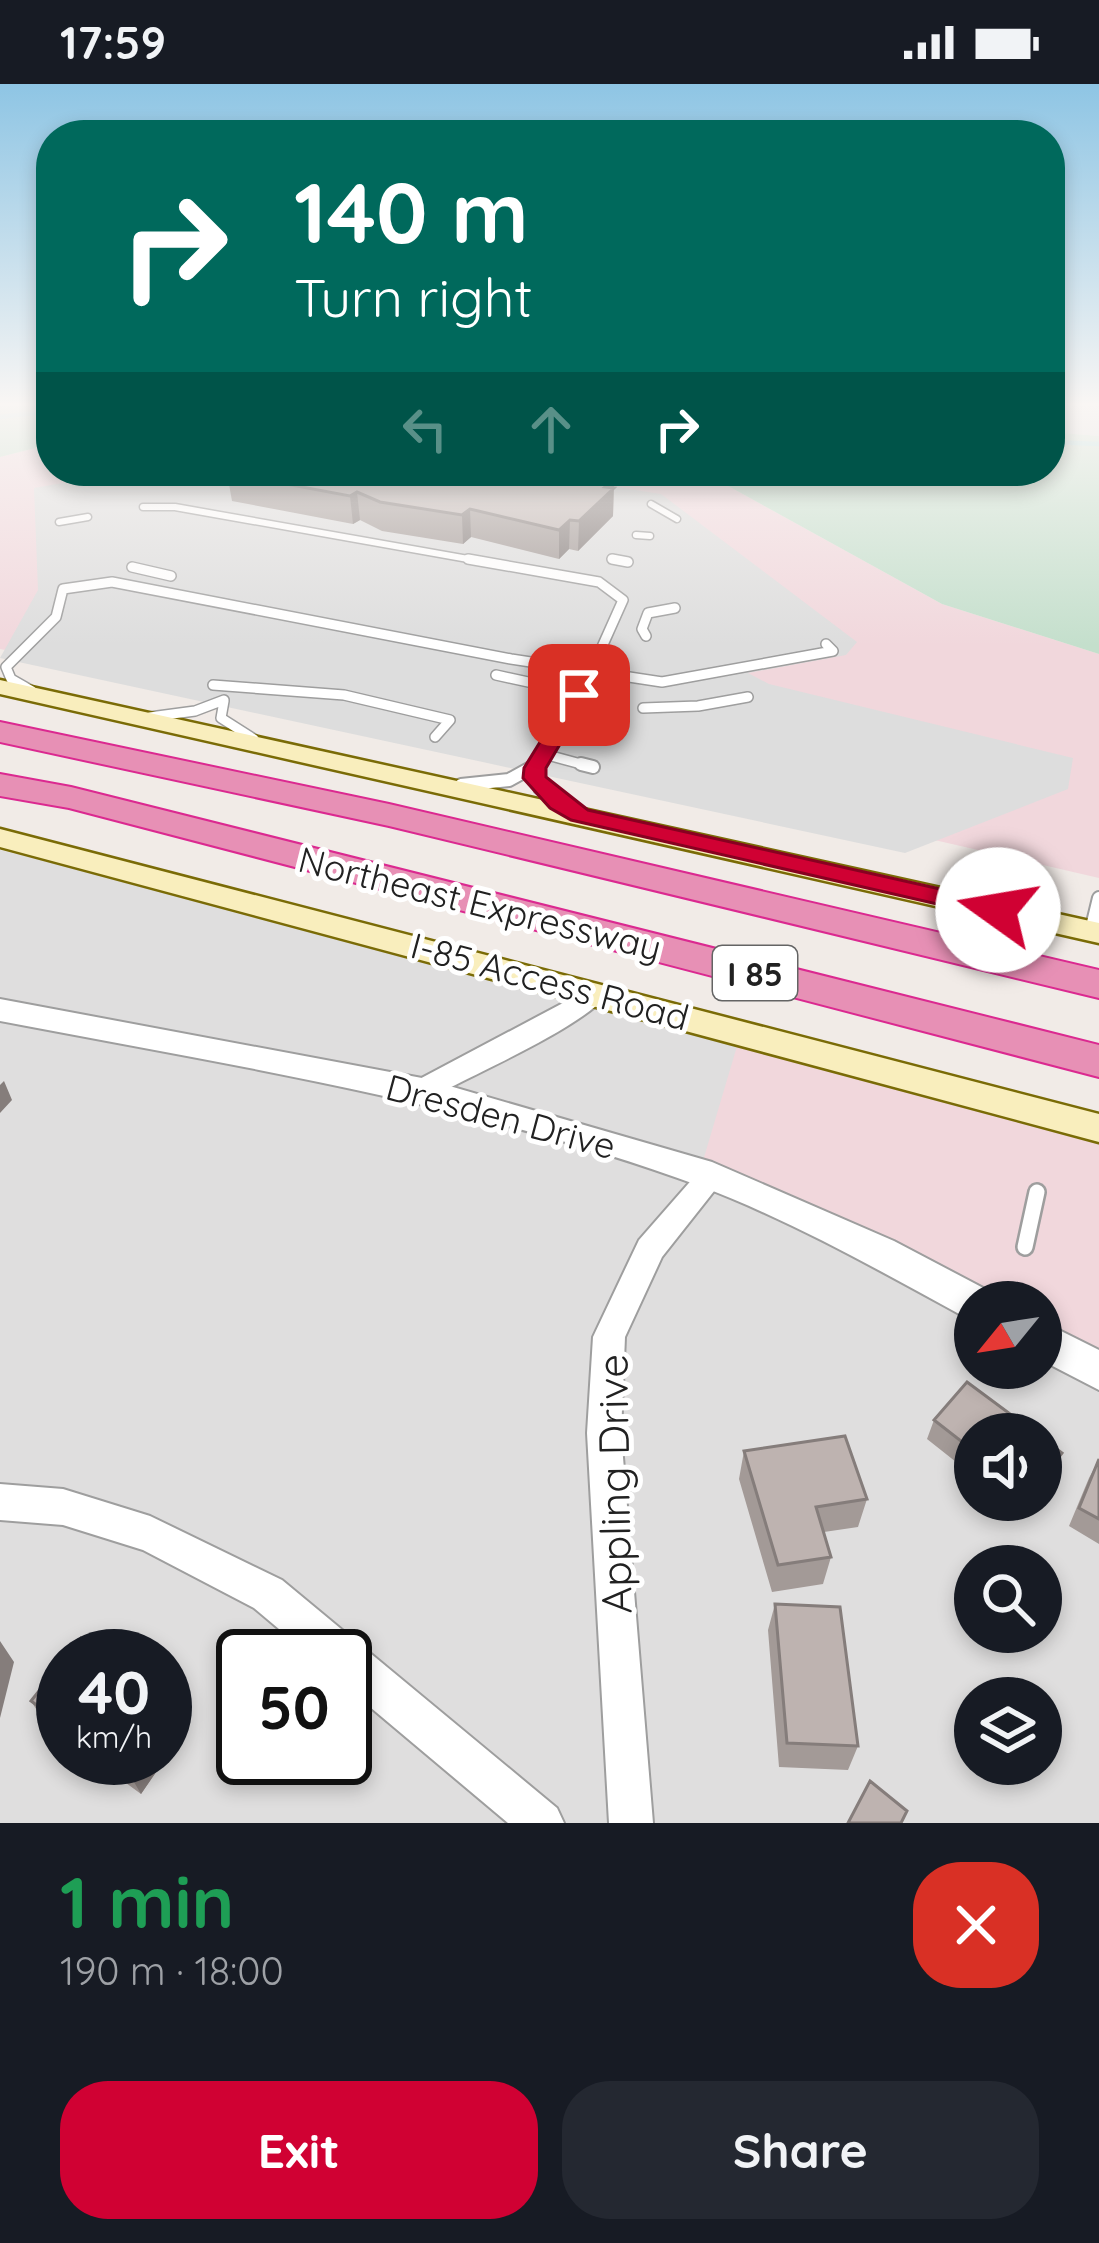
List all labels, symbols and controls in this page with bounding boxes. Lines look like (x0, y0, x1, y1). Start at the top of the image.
text: 17:59 (60, 14, 166, 70)
text: 140 m (294, 159, 529, 264)
icon: right (96, 168, 252, 324)
text: Turn right (294, 263, 533, 331)
icon: left (392, 396, 458, 462)
icon: ahead (518, 396, 584, 462)
icon: right (644, 396, 710, 462)
pin (528, 644, 630, 746)
icon: arrive (546, 662, 612, 728)
street label: Northeast Expressway (294, 836, 666, 970)
position arrow (935, 847, 1061, 973)
street label: I-85 Access Road (406, 922, 694, 1040)
road number: I 85 (713, 946, 797, 1000)
street label: Dresden Drive (381, 1064, 621, 1168)
north arrow (954, 1281, 1062, 1389)
map controls (954, 1281, 1062, 1785)
street label: Appling Drive (585, 1354, 643, 1614)
button: sound (954, 1413, 1062, 1521)
button: search (954, 1545, 1062, 1653)
speed limit sign: 50 (216, 1629, 372, 1785)
text: 40 (78, 1654, 150, 1729)
button: layers (954, 1677, 1062, 1785)
text: km/h (76, 1718, 152, 1756)
text: 1 min (60, 1856, 234, 1946)
button: close (913, 1862, 1039, 1988)
text: 190 m · 18:00 (60, 1946, 284, 1995)
button: Exit (60, 2081, 538, 2219)
button: Share (562, 2081, 1039, 2219)

